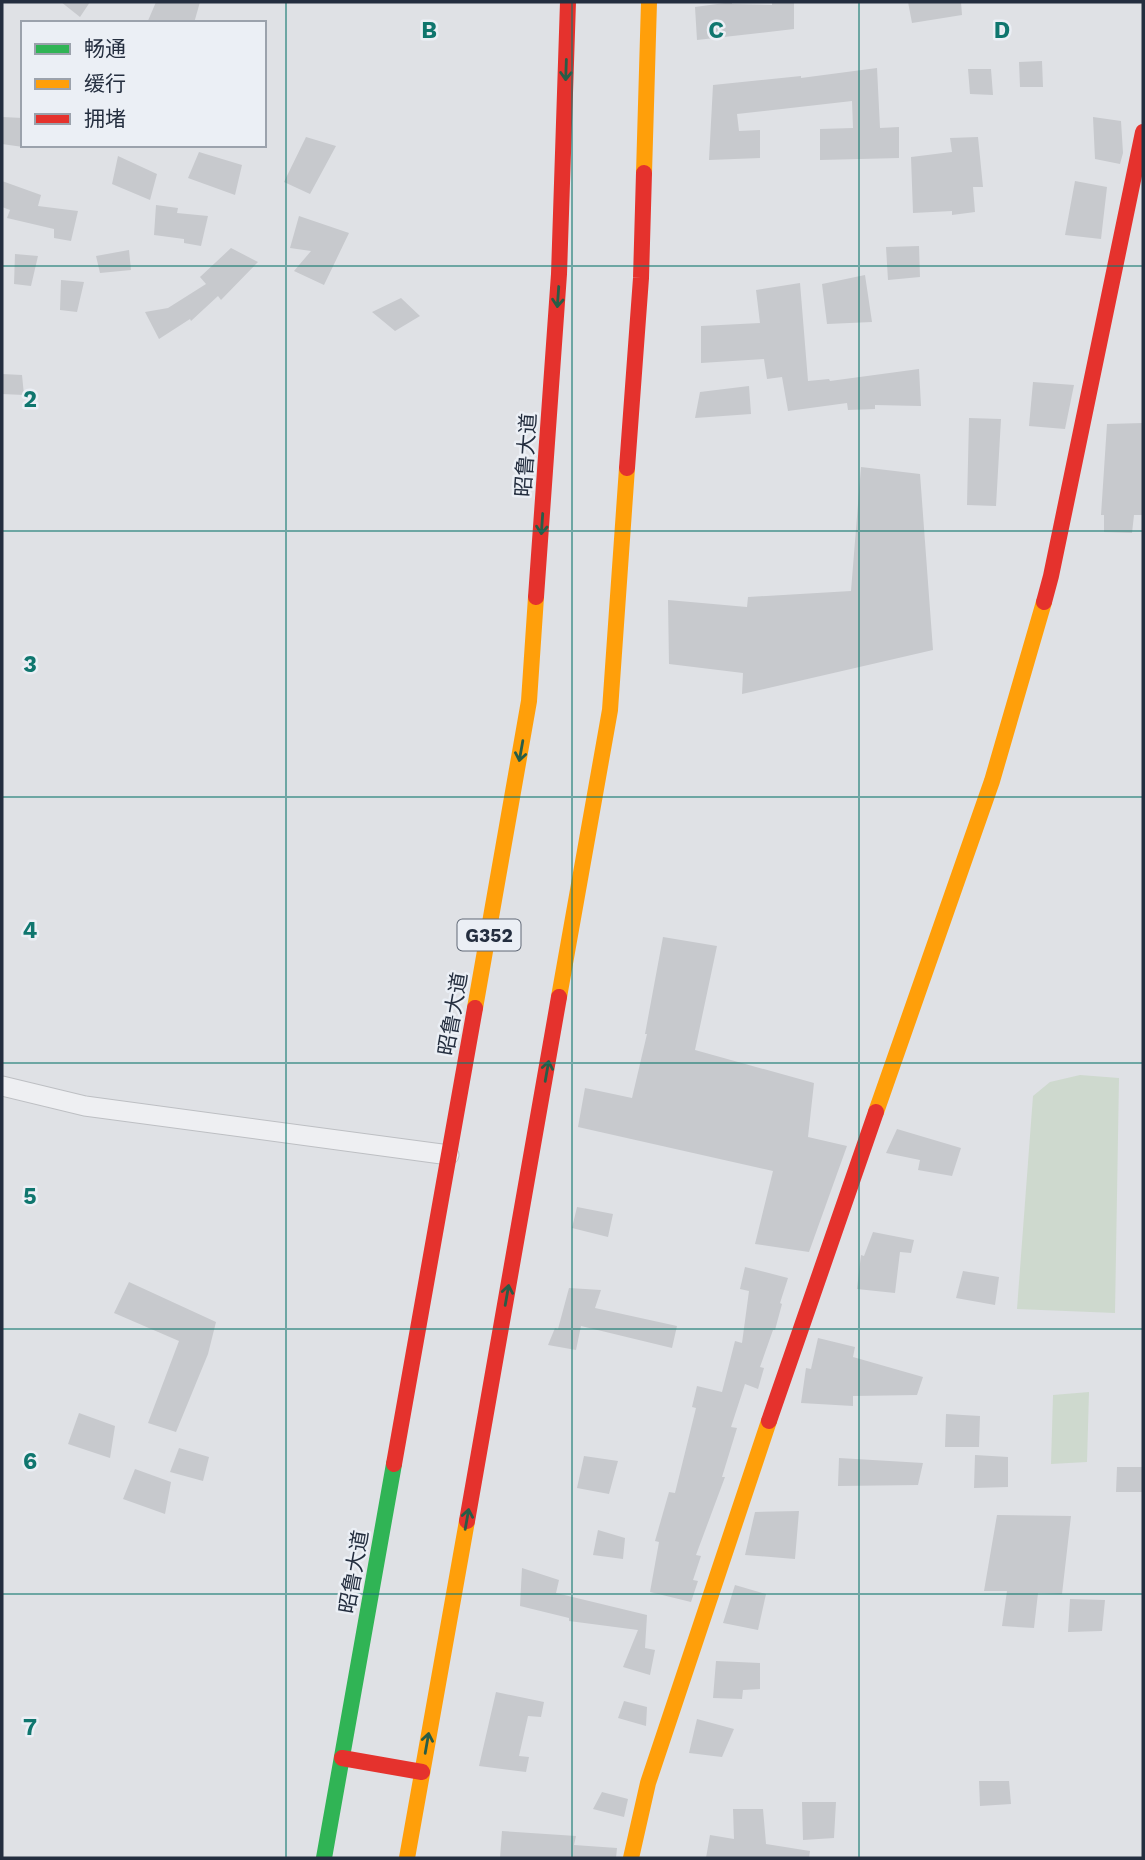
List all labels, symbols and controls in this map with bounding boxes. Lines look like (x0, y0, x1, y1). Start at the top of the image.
text: B (421, 17, 437, 44)
text: C (708, 17, 724, 44)
text: D (994, 17, 1010, 44)
legend (21, 21, 266, 147)
text: 畅通 (84, 36, 126, 61)
one-way arrow (559, 58, 572, 81)
text: 缓行 (84, 71, 126, 96)
text: 拥堵 (84, 106, 126, 131)
one-way arrow (551, 286, 564, 308)
text: 2 (23, 386, 37, 413)
street label: 昭鲁大道 (510, 412, 541, 498)
one-way arrow (535, 512, 548, 535)
text: 3 (23, 651, 37, 678)
one-way arrow (514, 739, 527, 762)
text: 4 (23, 917, 38, 944)
road number: G352 (458, 920, 520, 951)
street label: 昭鲁大道 (433, 970, 472, 1057)
one-way arrow (541, 1060, 555, 1083)
text: 5 (23, 1183, 37, 1210)
one-way arrow (501, 1284, 515, 1307)
text: 6 (23, 1448, 37, 1475)
one-way arrow (461, 1508, 474, 1531)
street label: 昭鲁大道 (334, 1528, 373, 1615)
text: 7 (23, 1714, 37, 1741)
one-way arrow (421, 1732, 434, 1755)

